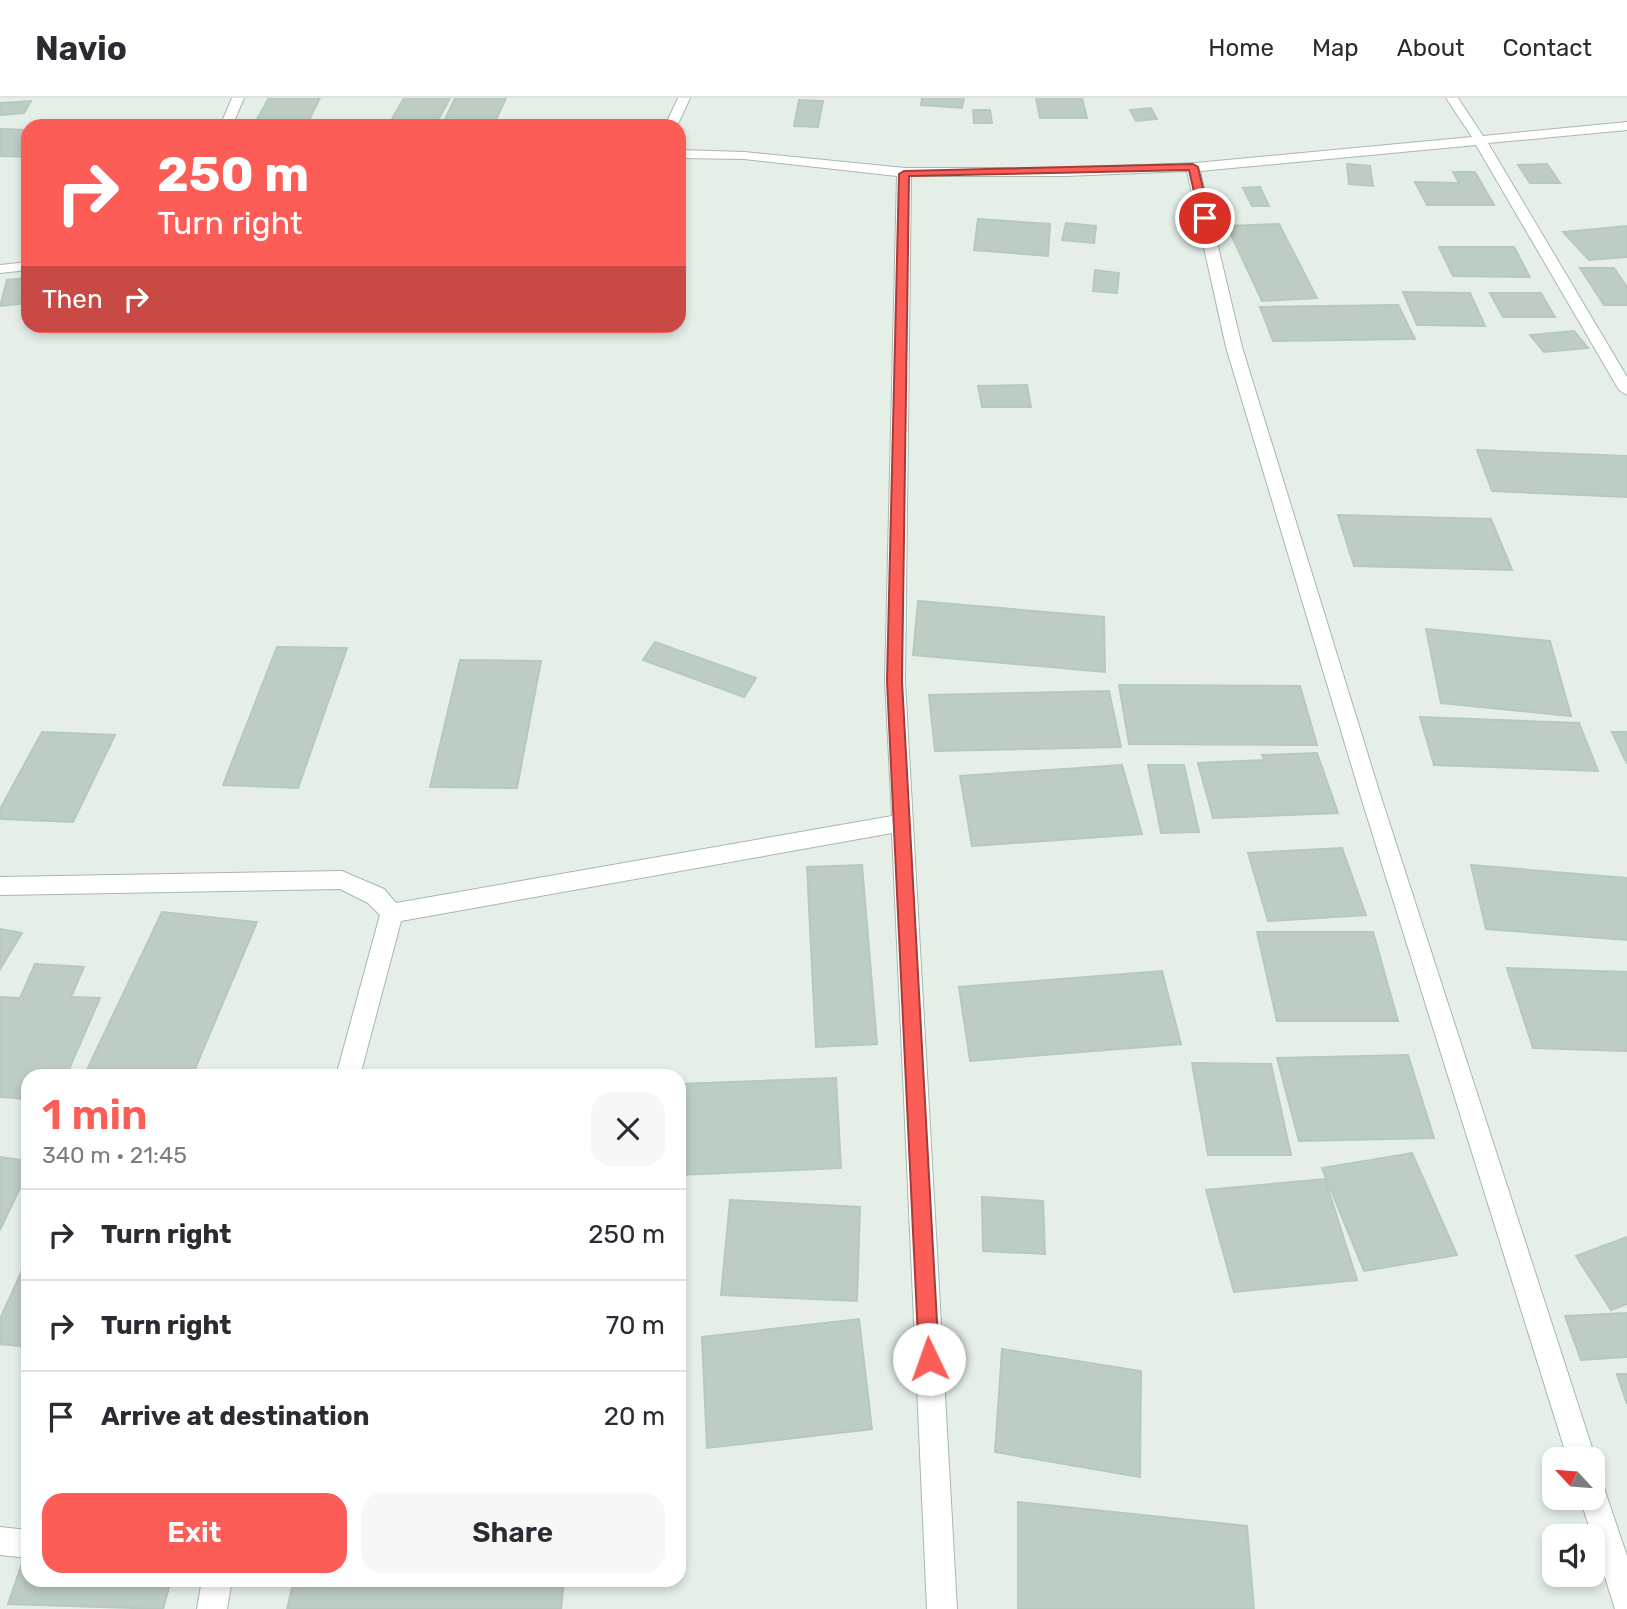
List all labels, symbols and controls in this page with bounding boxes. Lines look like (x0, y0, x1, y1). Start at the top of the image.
text: Navio (35, 29, 127, 68)
text: Home (1208, 34, 1274, 62)
text: Map (1312, 34, 1359, 62)
text: About (1397, 34, 1465, 62)
text: Contact (1503, 34, 1592, 62)
text: 250 m (157, 145, 309, 203)
icon: right (42, 147, 133, 238)
pin (1175, 188, 1235, 248)
icon: arrive (1186, 199, 1224, 237)
text: Turn right (157, 204, 302, 242)
icon: right (117, 280, 155, 318)
text: Then (42, 284, 103, 315)
text: 1 min (42, 1090, 148, 1140)
button: close (591, 1092, 665, 1166)
text: 340 m · 21:45 (42, 1141, 187, 1169)
icon: right (42, 1216, 80, 1254)
text: Turn right (101, 1219, 231, 1250)
text: 250 m (588, 1219, 665, 1250)
icon: right (42, 1307, 80, 1345)
text: Turn right (101, 1310, 231, 1341)
text: 70 m (606, 1310, 665, 1341)
position arrow (892, 1322, 966, 1396)
icon: arrive (42, 1398, 80, 1436)
text: Arrive at destination (101, 1401, 369, 1432)
text: 20 m (604, 1401, 665, 1432)
north arrow (1542, 1447, 1605, 1510)
map controls (1542, 1447, 1605, 1587)
button: Exit (42, 1493, 347, 1573)
button: Share (361, 1493, 665, 1573)
button: sound (1542, 1524, 1605, 1587)

